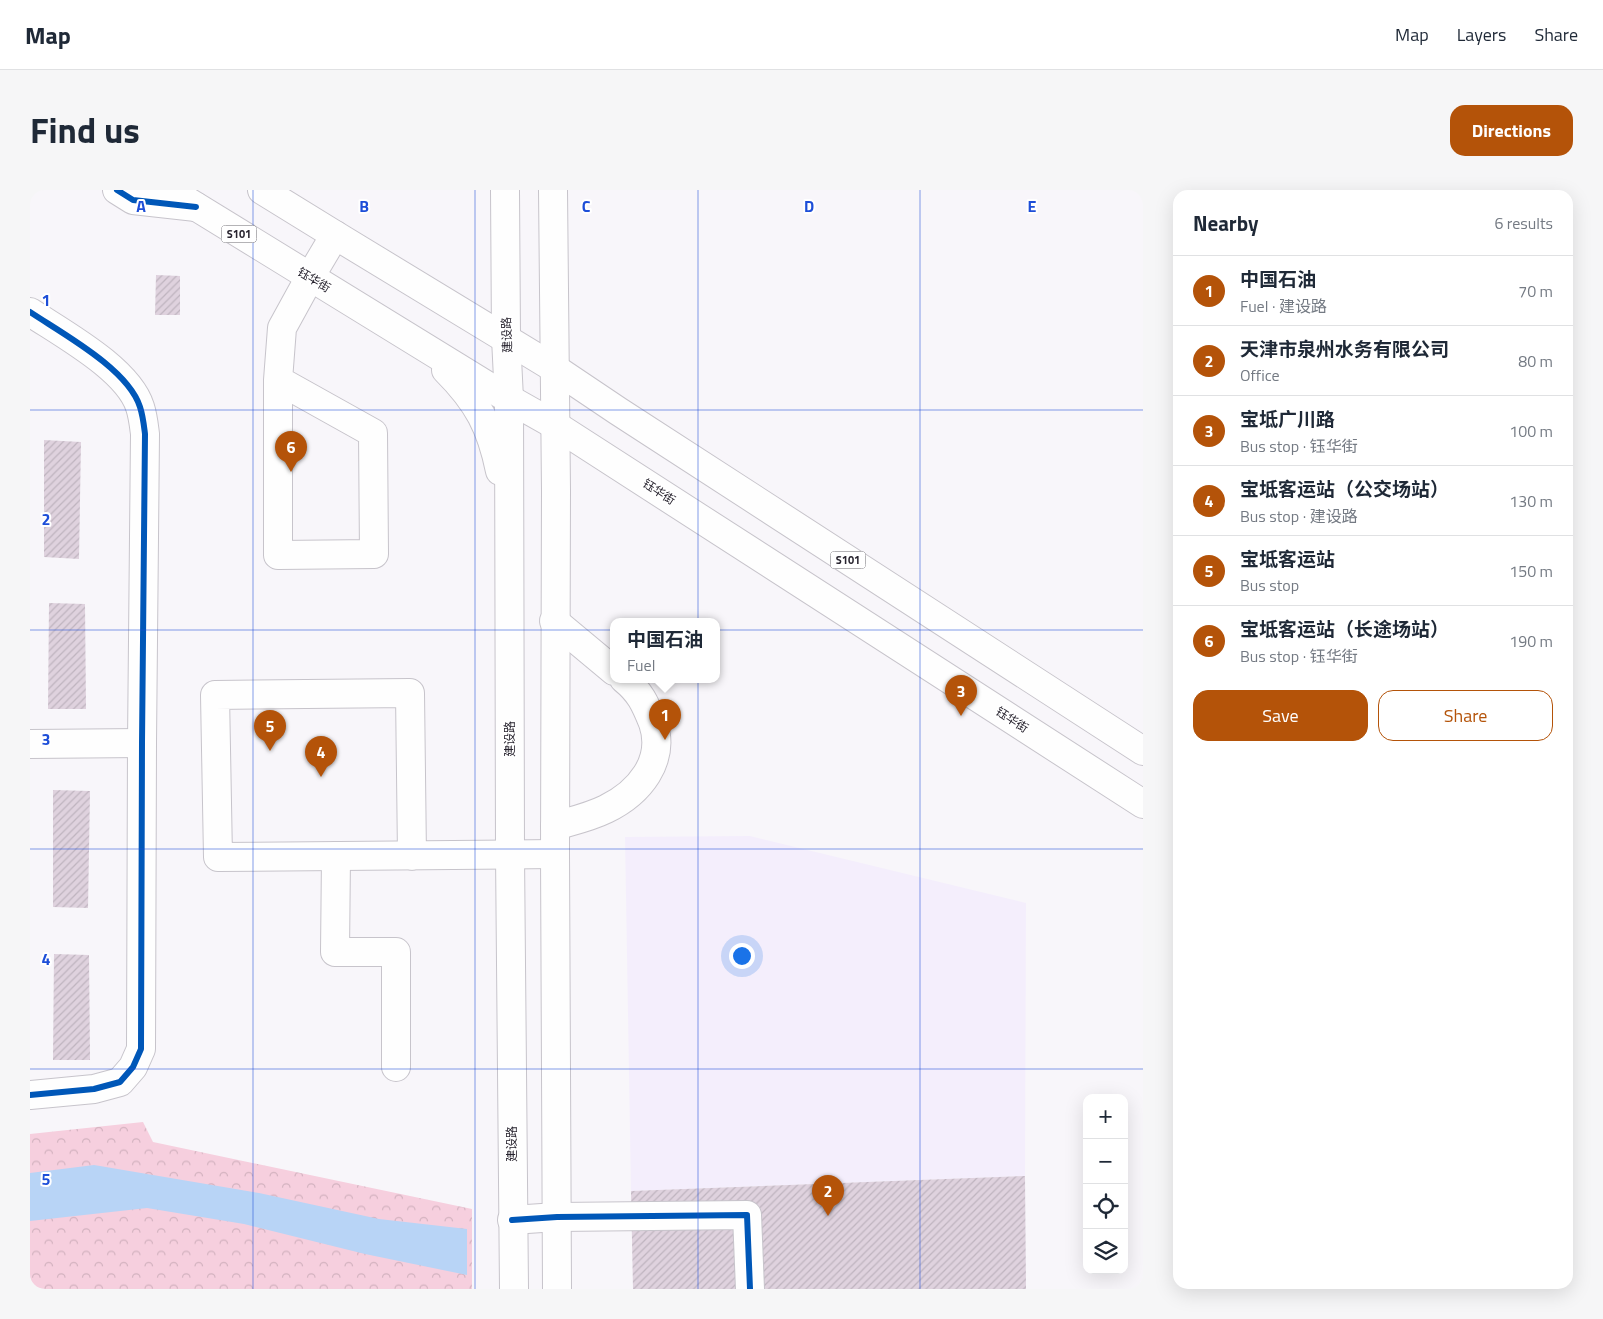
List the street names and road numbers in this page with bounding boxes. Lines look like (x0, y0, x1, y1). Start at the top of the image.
road number: S101 (222, 226, 256, 242)
street label: 钰华街 (294, 262, 335, 297)
street label: 建设路 (496, 317, 517, 353)
street label: 钰华街 (639, 474, 680, 509)
road number: S101 (830, 552, 866, 568)
street label: 钰华街 (992, 702, 1033, 737)
street label: 建设路 (500, 721, 519, 757)
street label: 建设路 (502, 1126, 521, 1162)

